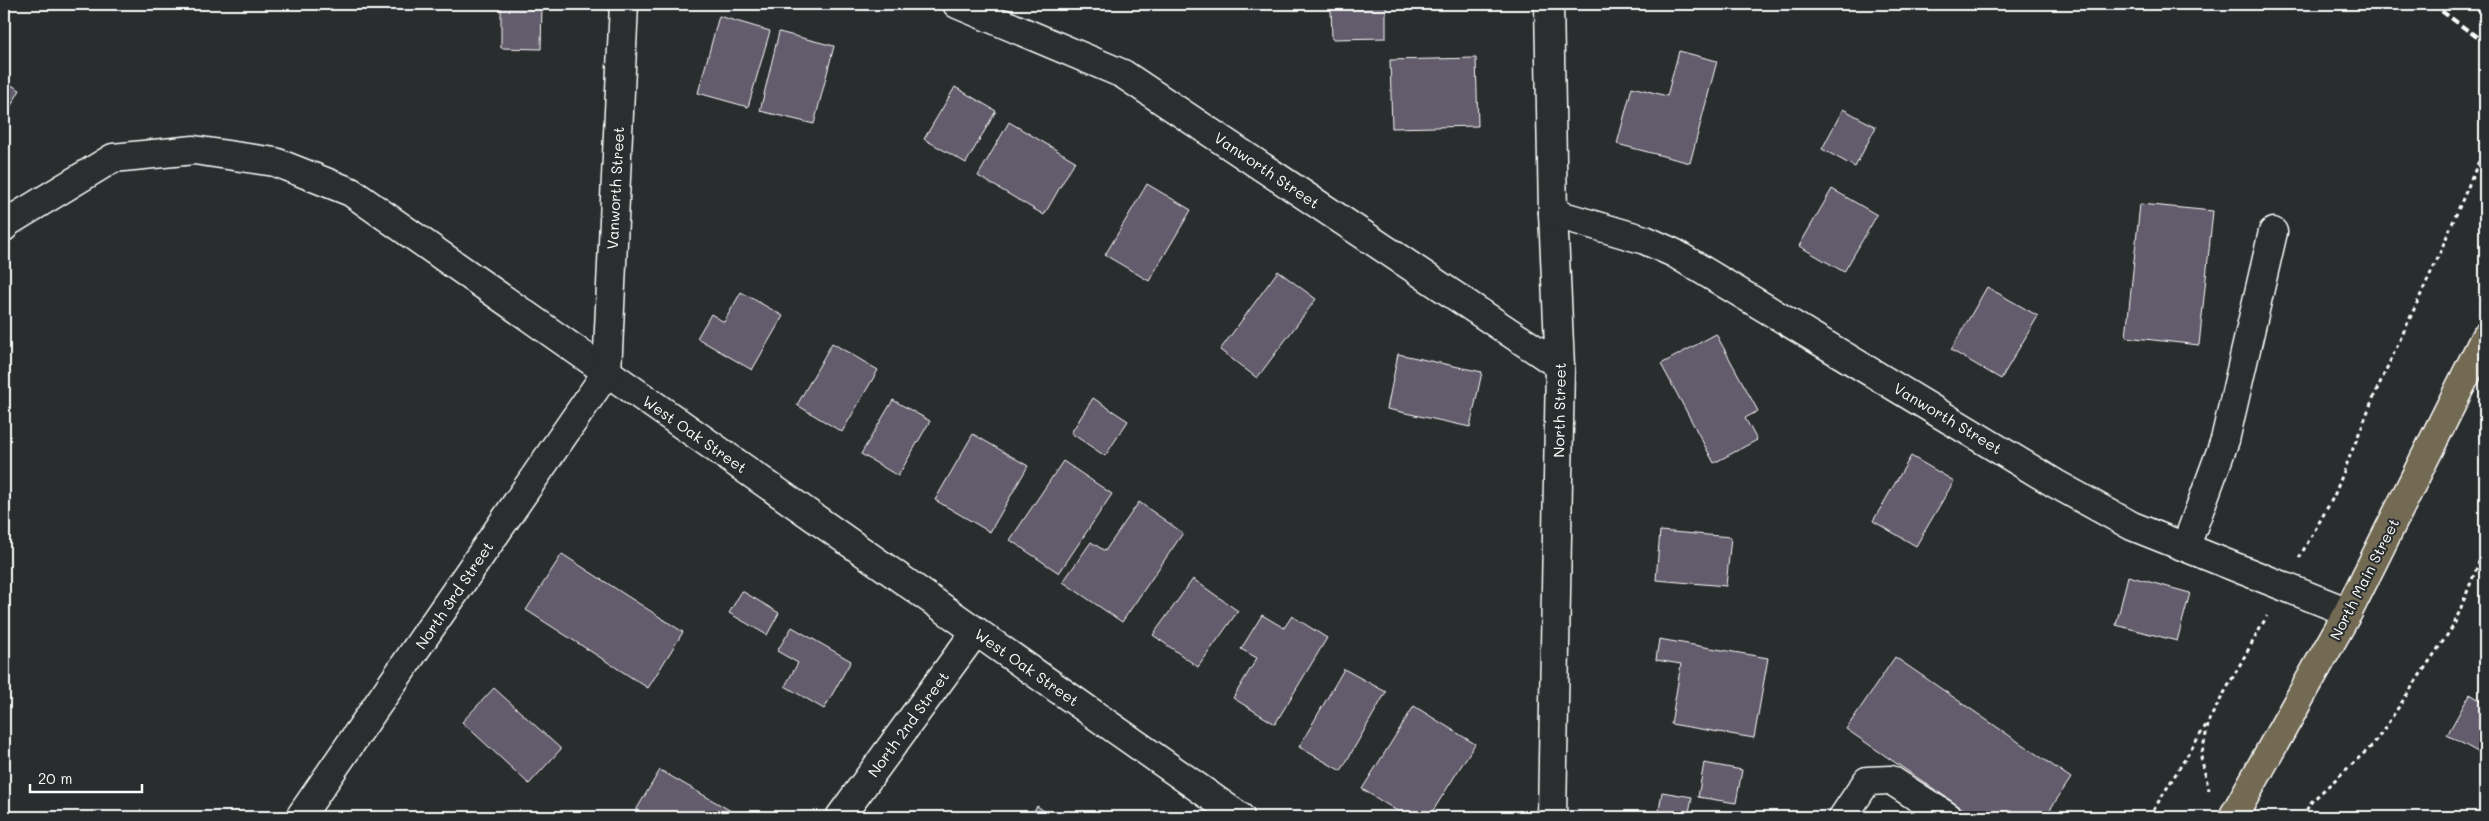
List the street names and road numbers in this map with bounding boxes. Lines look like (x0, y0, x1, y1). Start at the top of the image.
street label: Vanworth Street (602, 126, 628, 250)
street label: Vanworth Street (1210, 127, 1324, 213)
street label: North Street (1548, 362, 1570, 458)
street label: Vanworth Street (1890, 378, 2006, 458)
street label: West Oak Street (639, 391, 751, 477)
street label: North Main Street (2325, 515, 2403, 643)
street label: North 3rd Street (411, 537, 497, 653)
street label: West Oak Street (971, 624, 1083, 710)
street label: North 2nd Street (863, 667, 953, 781)

